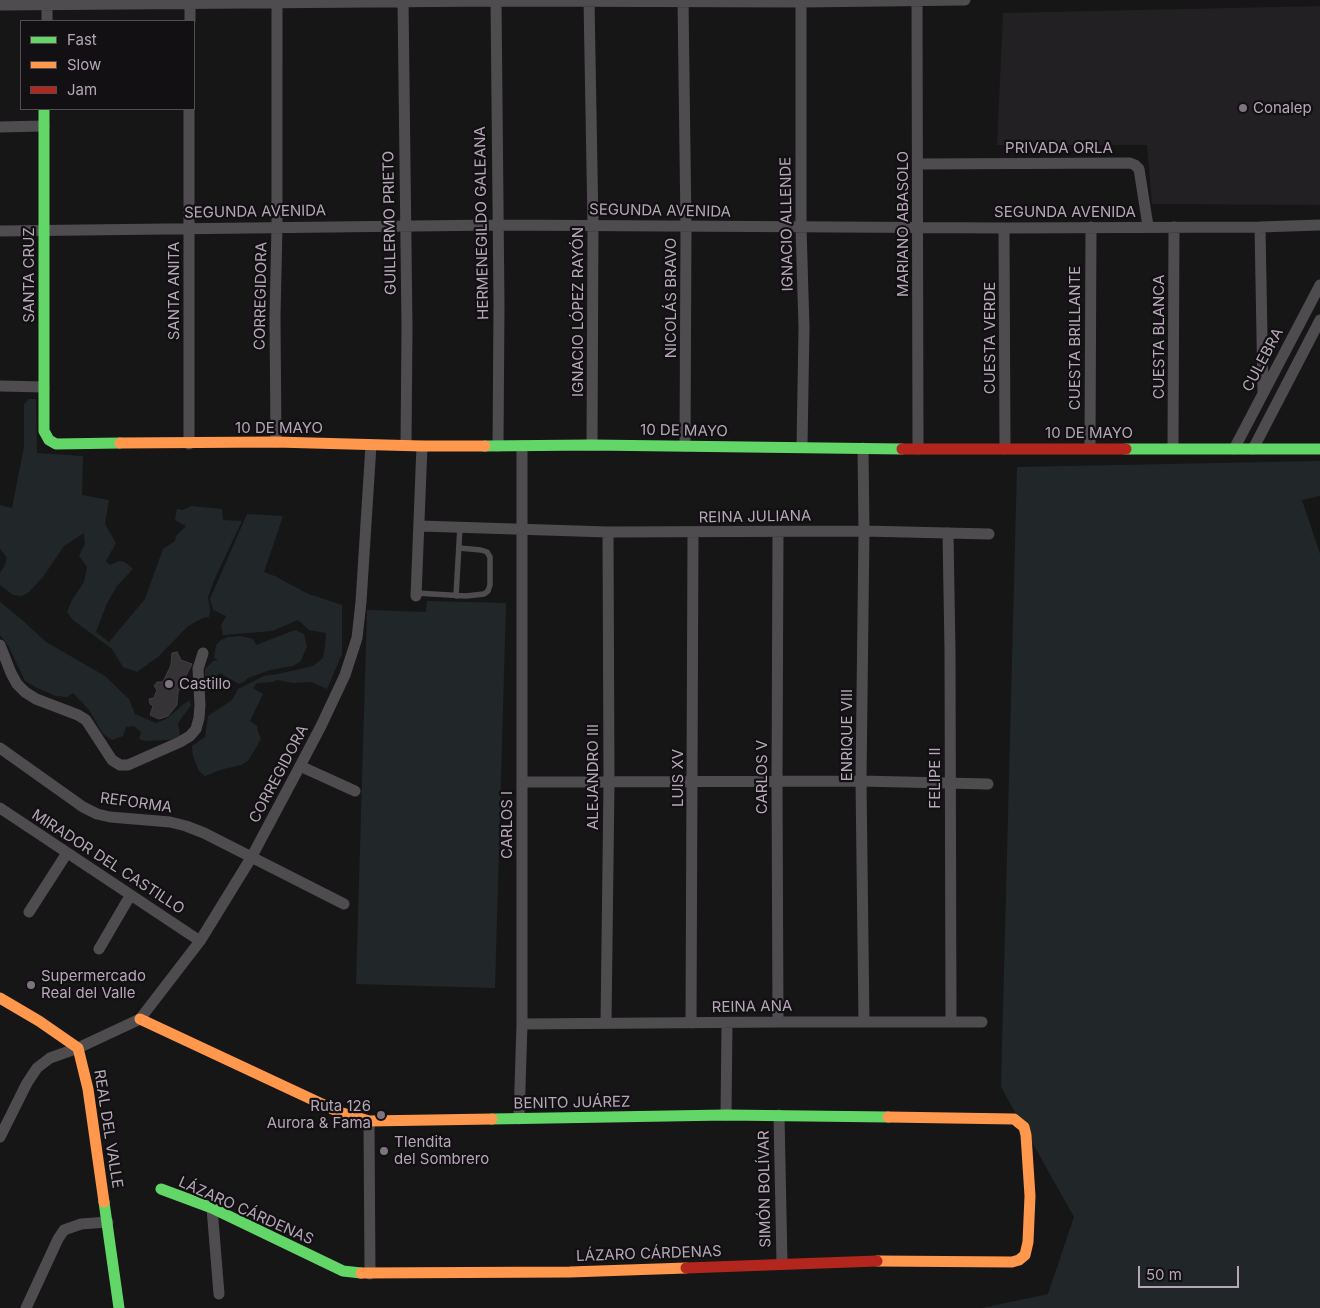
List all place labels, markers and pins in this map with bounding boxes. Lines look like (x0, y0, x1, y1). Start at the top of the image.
place label: Conalep (1253, 99, 1312, 117)
marker: Conalep (1237, 102, 1249, 114)
place label: Castillo (179, 675, 231, 693)
marker: Castillo (163, 678, 175, 690)
place label: Supermercado Real del Valle (41, 967, 146, 1002)
marker: Supermercado Real del Valle (25, 979, 37, 991)
place label: Ruta 126 Aurora & Fama (267, 1097, 371, 1132)
marker: Ruta 126 Aurora & Fama (375, 1109, 387, 1121)
place label: TIendita del Sombrero (394, 1133, 489, 1168)
marker: TIendita del Sombrero (378, 1145, 390, 1157)

